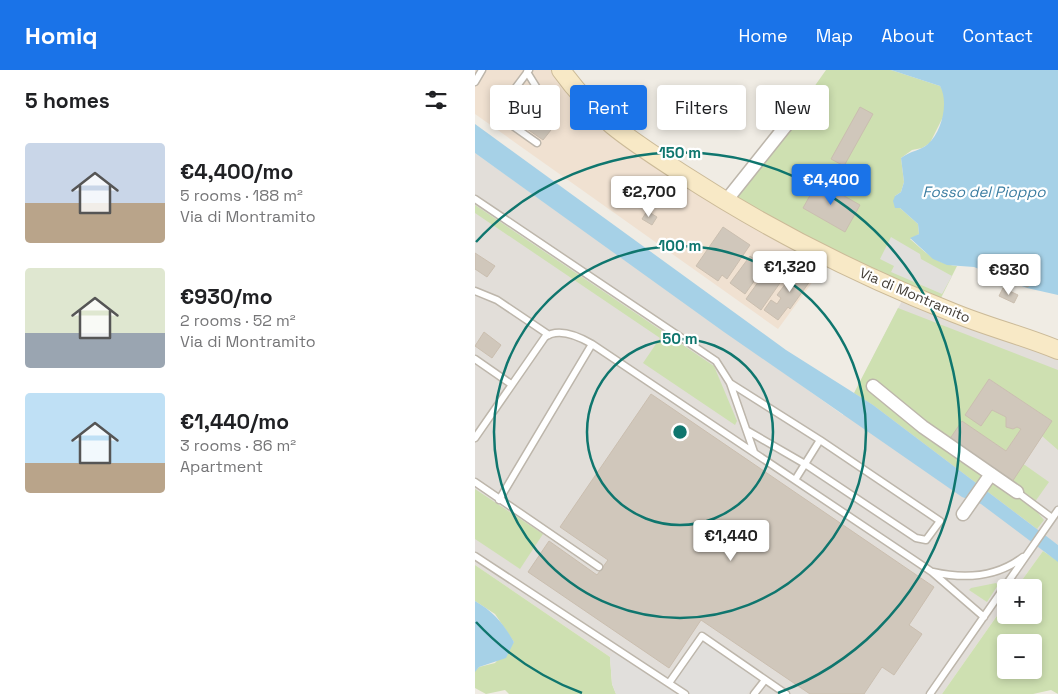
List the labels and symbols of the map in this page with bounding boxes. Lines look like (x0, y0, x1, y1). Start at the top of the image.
text: 150 m (659, 143, 701, 162)
pin: €4,400 (790, 164, 872, 206)
pin: €2,700 (608, 176, 690, 218)
water label: Fosso del Pioppo (923, 182, 1046, 201)
text: 100 m (659, 236, 701, 255)
pin: €1,320 (749, 250, 831, 293)
pin: €930 (979, 254, 1039, 296)
street label: Via di Montramito (857, 264, 973, 326)
text: 50 m (662, 329, 698, 348)
centre of rings (671, 423, 689, 441)
pin: €1,440 (690, 520, 772, 562)

